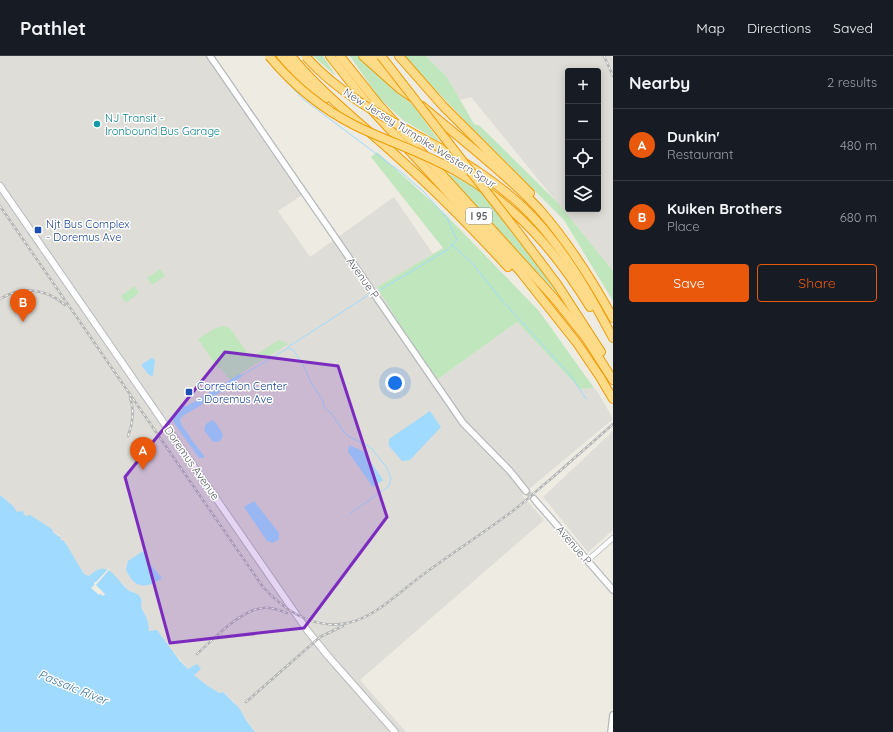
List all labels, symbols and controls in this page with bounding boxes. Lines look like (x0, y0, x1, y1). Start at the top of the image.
text: Pathlet (20, 16, 86, 40)
text: Map (696, 19, 725, 37)
text: Directions (747, 19, 811, 37)
text: Saved (833, 19, 873, 37)
map controls (565, 68, 601, 212)
button: + (565, 68, 601, 104)
text: Nearby (629, 72, 690, 93)
text: 2 results (827, 74, 877, 90)
street label: New Jersey Turnpike Western Spur (341, 85, 500, 191)
button: − (565, 104, 601, 140)
place label: NJ Transit - Ironbound Bus Garage (105, 111, 220, 138)
marker: NJ Transit - Ironbound Bus Garage (92, 119, 102, 129)
text: Dunkin' (667, 127, 720, 146)
text: A (638, 137, 646, 153)
text: 480 m (840, 137, 877, 153)
button: locate (565, 140, 601, 176)
text: Restaurant (667, 146, 733, 162)
button: layers (565, 176, 601, 212)
text: Kuiken Brothers (667, 199, 782, 218)
road number: I 95 (466, 208, 492, 224)
text: B (638, 209, 646, 225)
text: 680 m (840, 209, 877, 225)
place label: Njt Bus Complex - Doremus Ave (46, 217, 130, 244)
text: Place (667, 218, 700, 234)
marker: Njt Bus Complex - Doremus Ave (33, 225, 43, 235)
street label: Avenue P (344, 255, 383, 302)
button: Save (629, 264, 749, 302)
button: Share (757, 264, 877, 302)
pin: B (10, 289, 36, 322)
your location (385, 373, 405, 393)
place label: Correction Center - Doremus Ave (197, 379, 288, 406)
marker: Correction Center - Doremus Ave (184, 387, 194, 397)
street label: Doremus Avenue (161, 423, 223, 503)
pin: A (130, 437, 156, 470)
street label: Avenue P (553, 523, 595, 568)
water label: Passaic River (36, 666, 111, 708)

